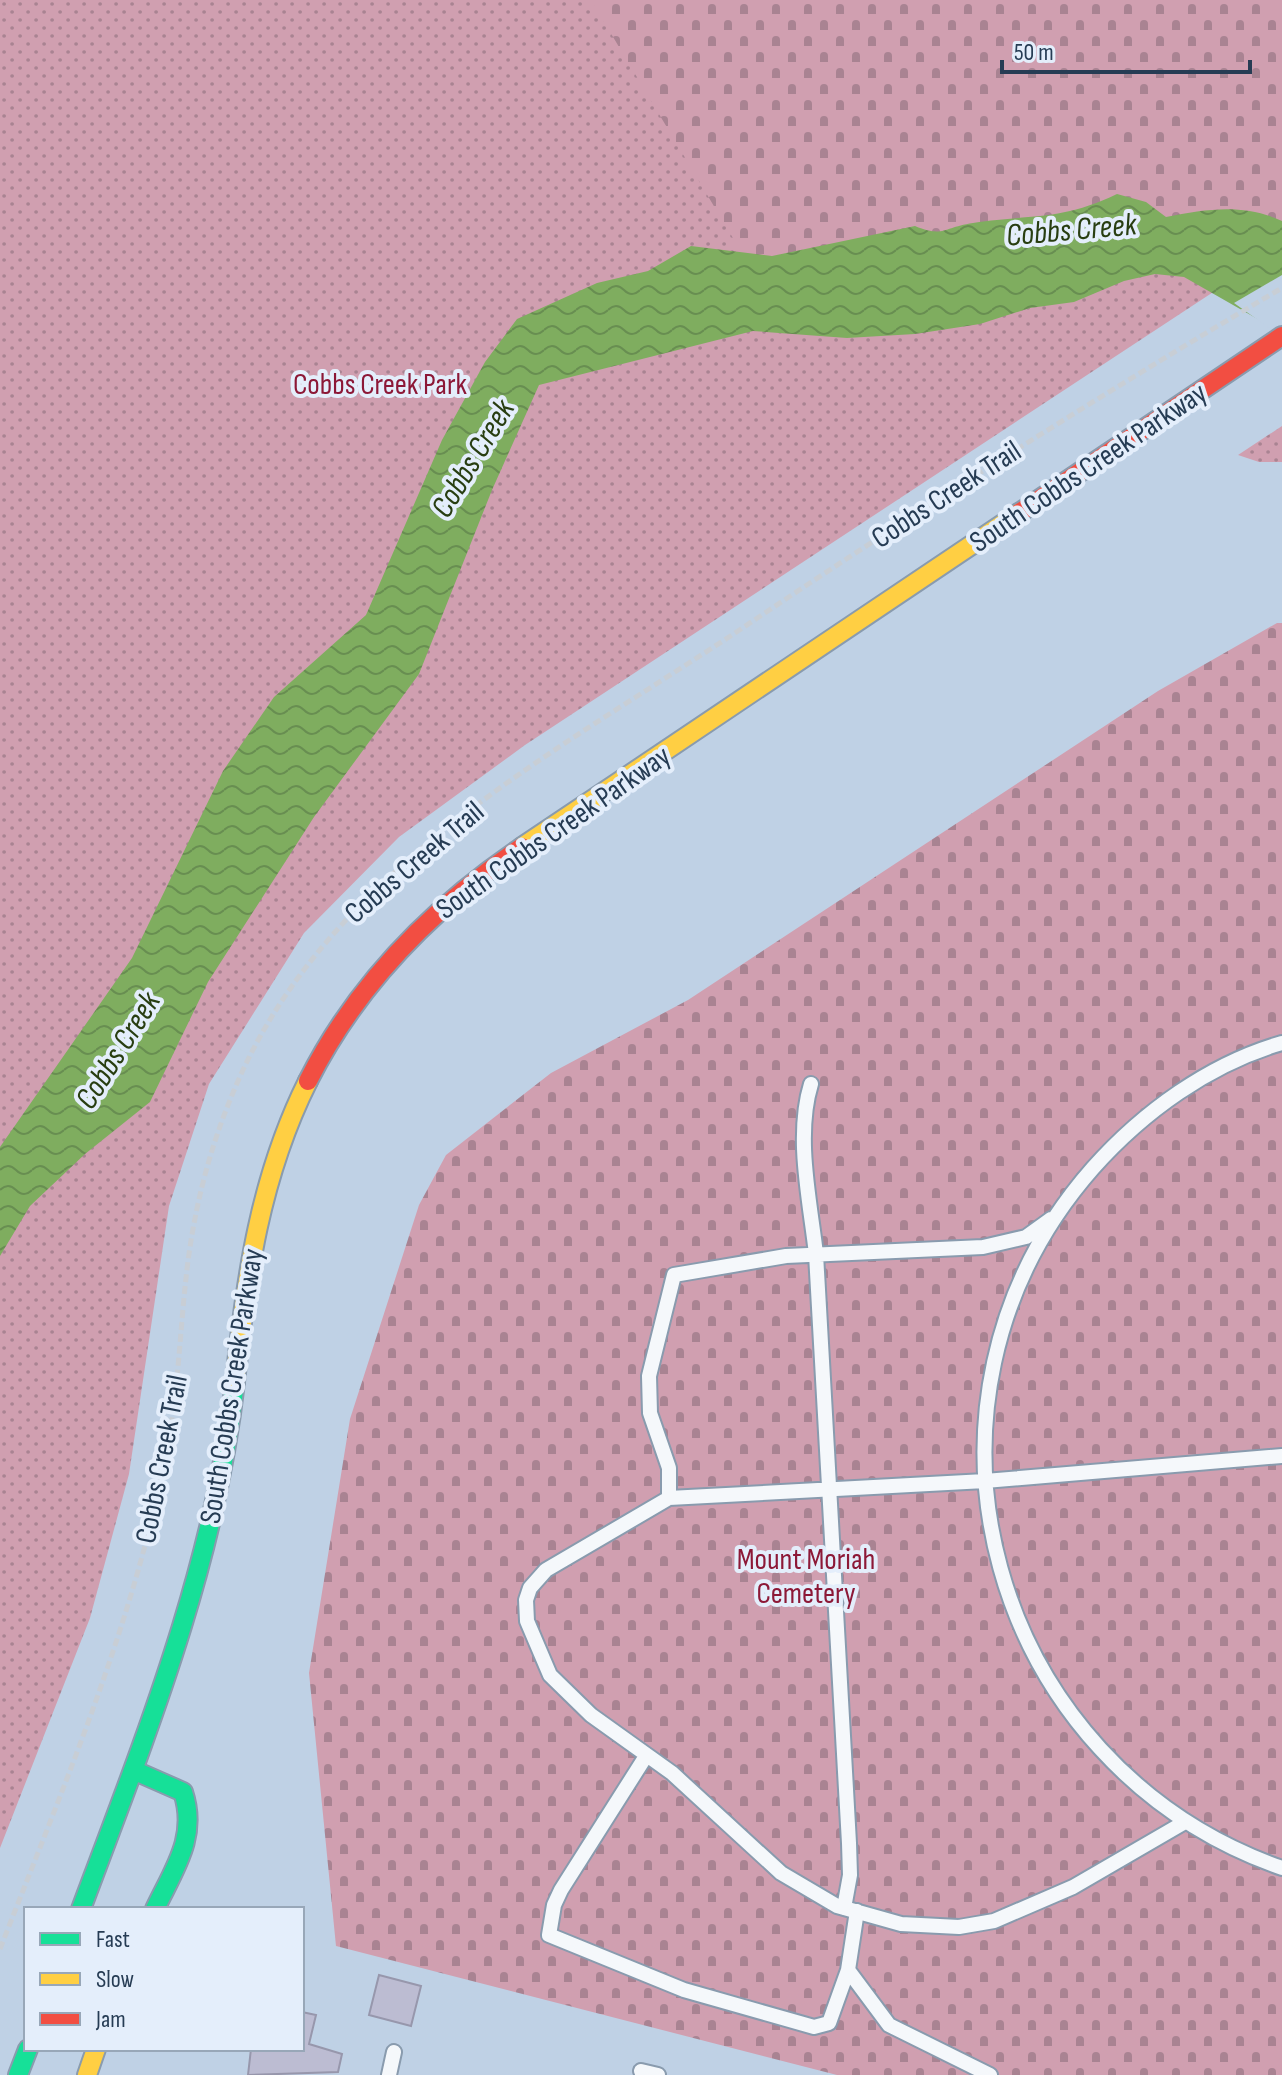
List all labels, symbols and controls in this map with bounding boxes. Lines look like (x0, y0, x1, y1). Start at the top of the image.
scale bar (1002, 24, 1250, 74)
text: 50 m (1014, 38, 1054, 67)
water label: Cobbs Creek (1004, 205, 1139, 256)
park label: Cobbs Creek Park (293, 367, 468, 403)
street label: South Cobbs Creek Parkway (963, 375, 1214, 560)
water label: Cobbs Creek (423, 392, 524, 525)
street label: Cobbs Creek Trail (865, 433, 1028, 556)
street label: South Cobbs Creek Parkway (429, 738, 678, 927)
street label: Cobbs Creek Trail (338, 794, 492, 931)
water label: Cobbs Creek (67, 984, 170, 1117)
street label: South Cobbs Creek Parkway (192, 1246, 272, 1526)
street label: Cobbs Creek Trail (128, 1372, 196, 1547)
park label: Mount Moriah Cemetery (737, 1542, 875, 1612)
legend (24, 1907, 304, 2051)
text: Fast (96, 1925, 130, 1954)
text: Slow (96, 1965, 134, 1994)
text: Jam (95, 2005, 126, 2034)

